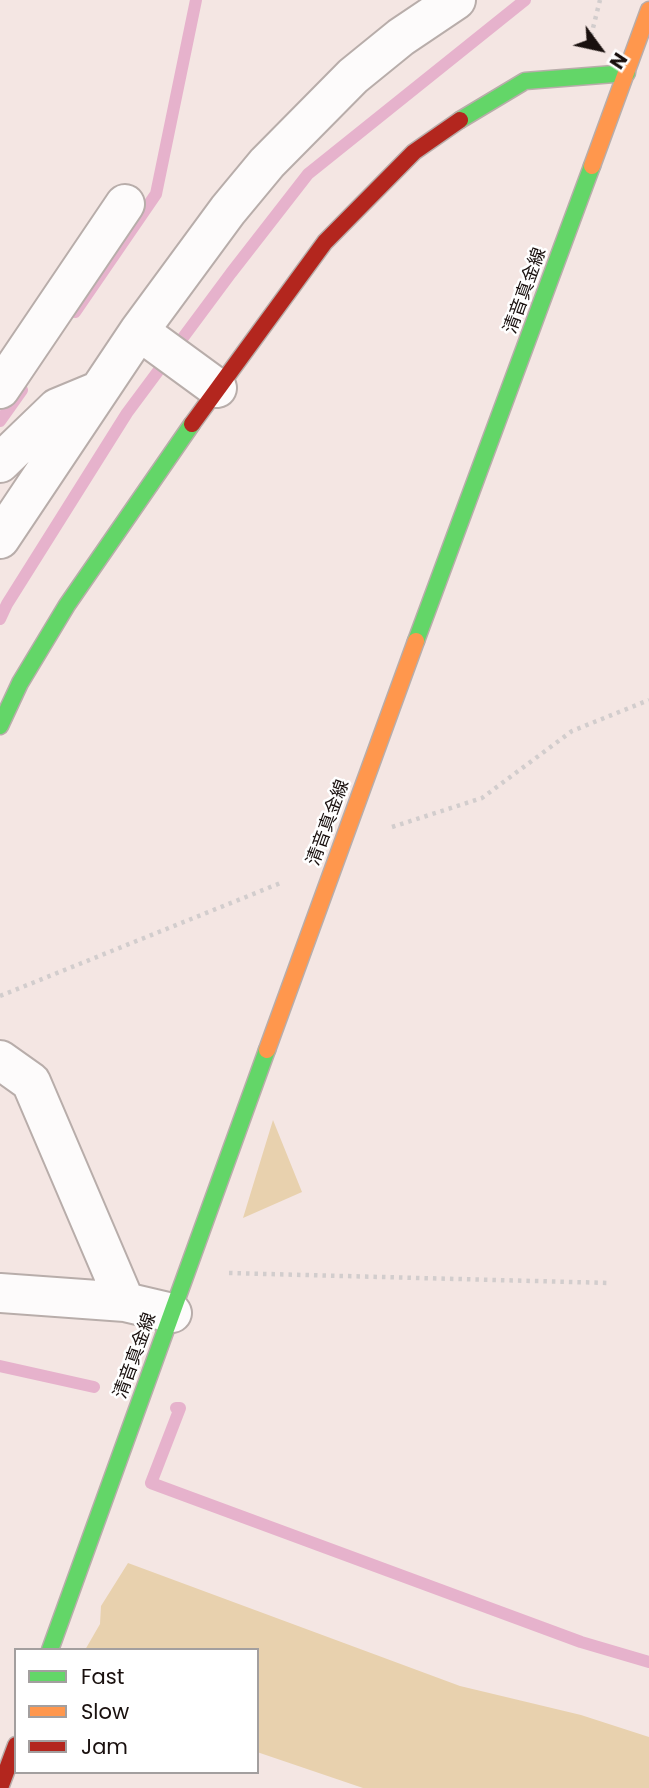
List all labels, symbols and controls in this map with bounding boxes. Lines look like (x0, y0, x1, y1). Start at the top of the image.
north arrow (565, 14, 635, 84)
text: N (603, 47, 633, 74)
street label: 清音真金線 (500, 245, 552, 337)
street label: 清音真金線 (303, 777, 355, 869)
street label: 清音真金線 (110, 1310, 162, 1402)
legend (14, 1648, 259, 1774)
text: Fast (81, 1662, 124, 1691)
text: Slow (81, 1697, 129, 1726)
text: Jam (81, 1732, 128, 1761)

